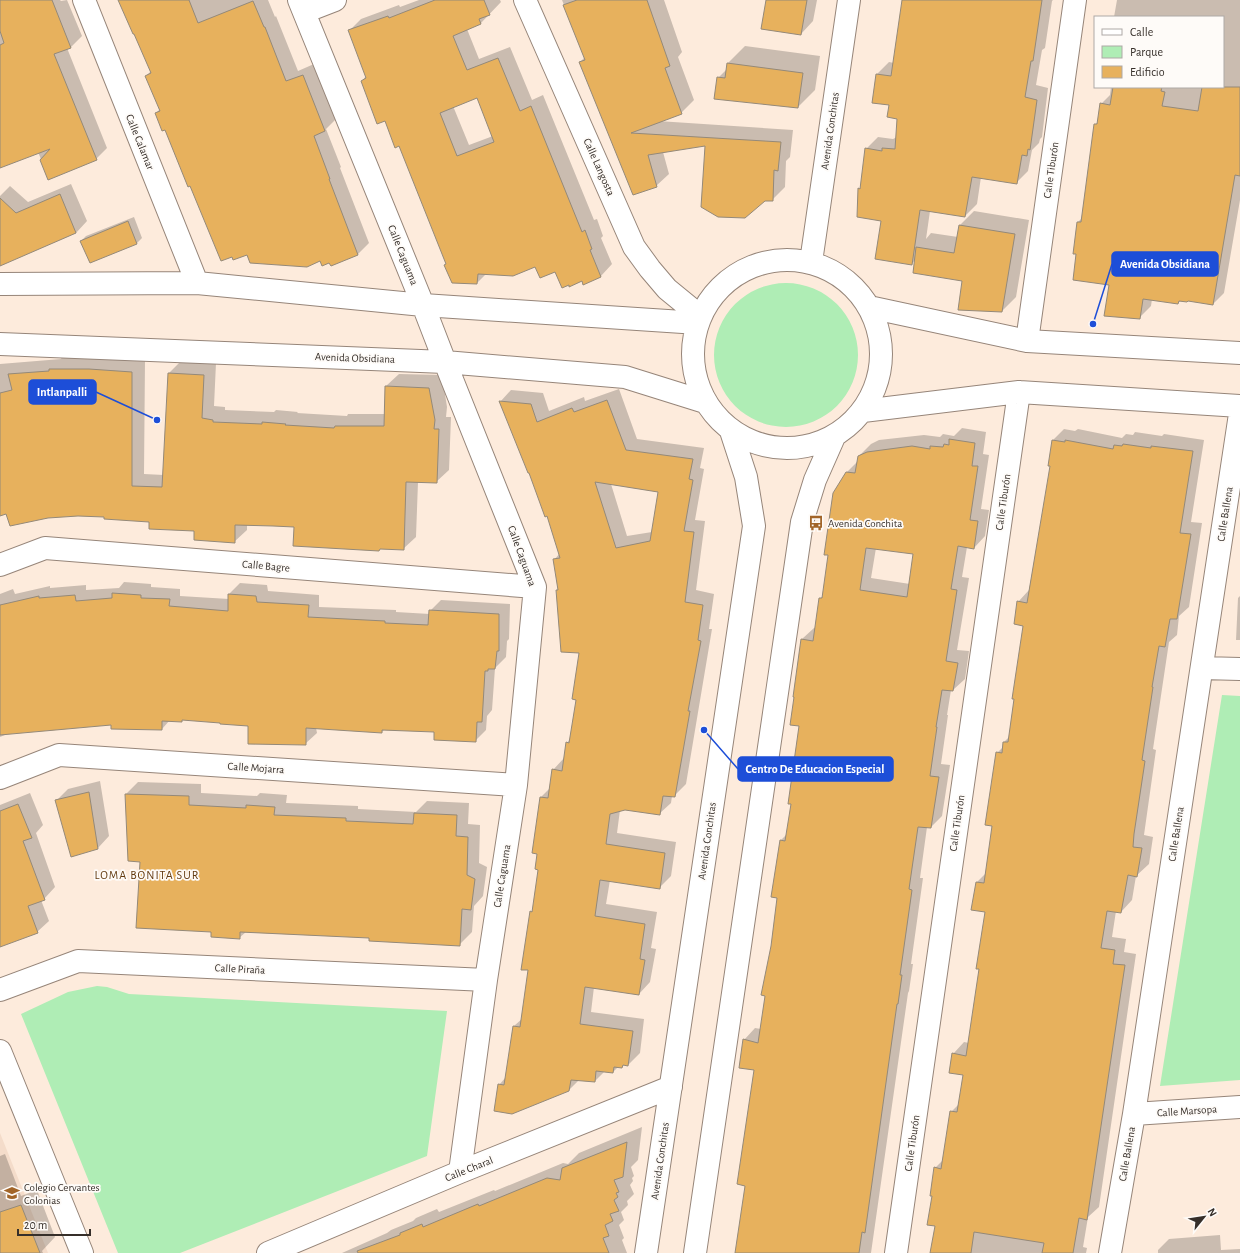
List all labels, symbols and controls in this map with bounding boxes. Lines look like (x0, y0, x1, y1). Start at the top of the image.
legend (1094, 16, 1224, 88)
text: Calle (1130, 26, 1153, 38)
text: Parque (1130, 46, 1163, 58)
text: Edificio (1130, 66, 1165, 78)
street label: Avenida Conchitas (819, 91, 841, 171)
street label: Calle Calamar (124, 113, 156, 172)
street label: Calle Langosta (581, 137, 617, 197)
street label: Calle Tiburón (1042, 141, 1060, 199)
street label: Calle Caguama (386, 223, 420, 287)
callout: Avenida Obsidiana (1112, 252, 1218, 276)
text: Avenida Obsidiana (1120, 258, 1210, 270)
street label: Avenida Obsidiana (315, 351, 395, 365)
callout: Intlanpalli (29, 380, 96, 404)
text: Intlanpalli (37, 386, 87, 398)
street label: Calle Tiburón (994, 473, 1012, 531)
street label: Calle Ballena (1215, 486, 1235, 542)
bus stop icon: Avenida Conchita (807, 514, 825, 532)
place label: Avenida Conchita (828, 518, 902, 529)
street label: Calle Caguama (506, 524, 538, 588)
street label: Calle Bagre (242, 558, 290, 574)
callout: Centro De Educacion Especial (738, 757, 893, 781)
street label: Calle Mojarra (227, 761, 285, 775)
text: Centro De Educacion Especial (745, 763, 885, 775)
street label: Calle Tiburón (948, 794, 966, 852)
street label: Avenida Conchitas (696, 801, 718, 881)
street label: Calle Ballena (1166, 806, 1186, 862)
street label: Calle Caguama (492, 844, 512, 908)
district label: LOMA BONITA SUR (95, 869, 199, 881)
street label: Calle Piraña (214, 962, 266, 976)
street label: Calle Marsopa (1157, 1103, 1217, 1119)
street label: Calle Tiburón (903, 1114, 921, 1172)
street label: Avenida Conchitas (649, 1121, 671, 1201)
street label: Calle Ballena (1117, 1126, 1137, 1182)
street label: Calle Charal (443, 1154, 495, 1184)
place label: Colegio Cervantes Colonias (24, 1182, 100, 1206)
school or university icon: Colegio Cervantes Colonias (3, 1184, 21, 1202)
north arrow (1184, 1197, 1224, 1237)
text: N (1206, 1206, 1219, 1218)
scale bar (18, 1211, 90, 1237)
text: 20 m (24, 1219, 47, 1231)

